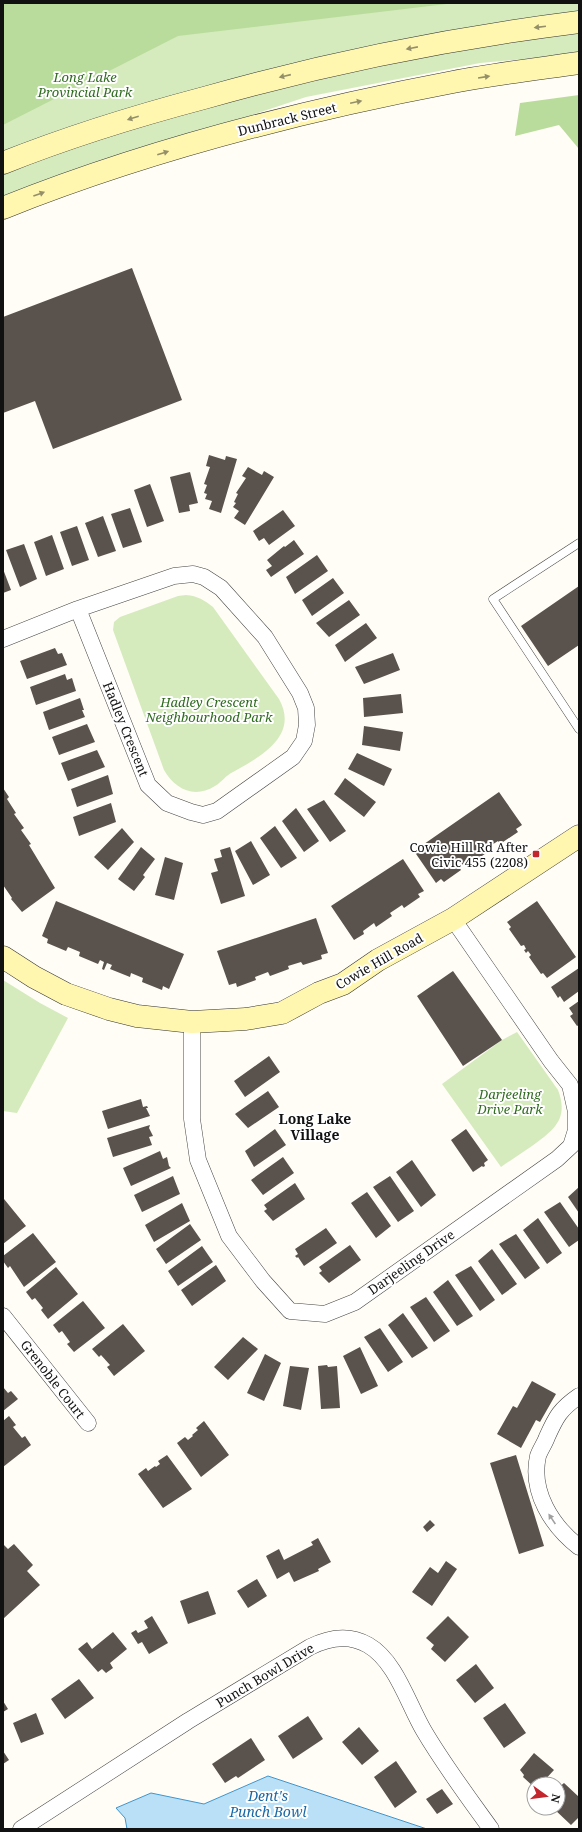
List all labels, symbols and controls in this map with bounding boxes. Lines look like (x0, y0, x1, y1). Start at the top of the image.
one-way arrow (534, 24, 546, 30)
one-way arrow (406, 46, 418, 52)
park label: Long Lake Provincial Park (37, 68, 133, 101)
one-way arrow (279, 73, 291, 79)
one-way arrow (478, 74, 490, 80)
street label: Dunbrack Street (236, 98, 339, 140)
one-way arrow (350, 99, 362, 105)
one-way arrow (127, 115, 139, 121)
one-way arrow (157, 150, 169, 156)
one-way arrow (34, 190, 46, 196)
street label: Hadley Crescent (99, 679, 153, 779)
park label: Hadley Crescent Neighbourhood Park (145, 693, 273, 726)
place label: Cowie Hill Rd After Civic 455 (2208) (409, 838, 528, 871)
marker: Cowie Hill Rd After Civic 455 (2208) (531, 849, 541, 859)
street label: Cowie Hill Road (332, 929, 426, 993)
park label: Darjeeling Drive Park (476, 1085, 543, 1118)
district label: Long Lake Village (279, 1109, 351, 1144)
street label: Darjeeling Drive (364, 1225, 458, 1299)
street label: Grenoble Court (17, 1336, 90, 1422)
one-way arrow (548, 1514, 556, 1524)
street label: Punch Bowl Drive (213, 1639, 317, 1711)
north arrow (526, 1776, 566, 1816)
water label: Dent's Punch Bowl (228, 1786, 307, 1821)
text: N (548, 1793, 565, 1805)

